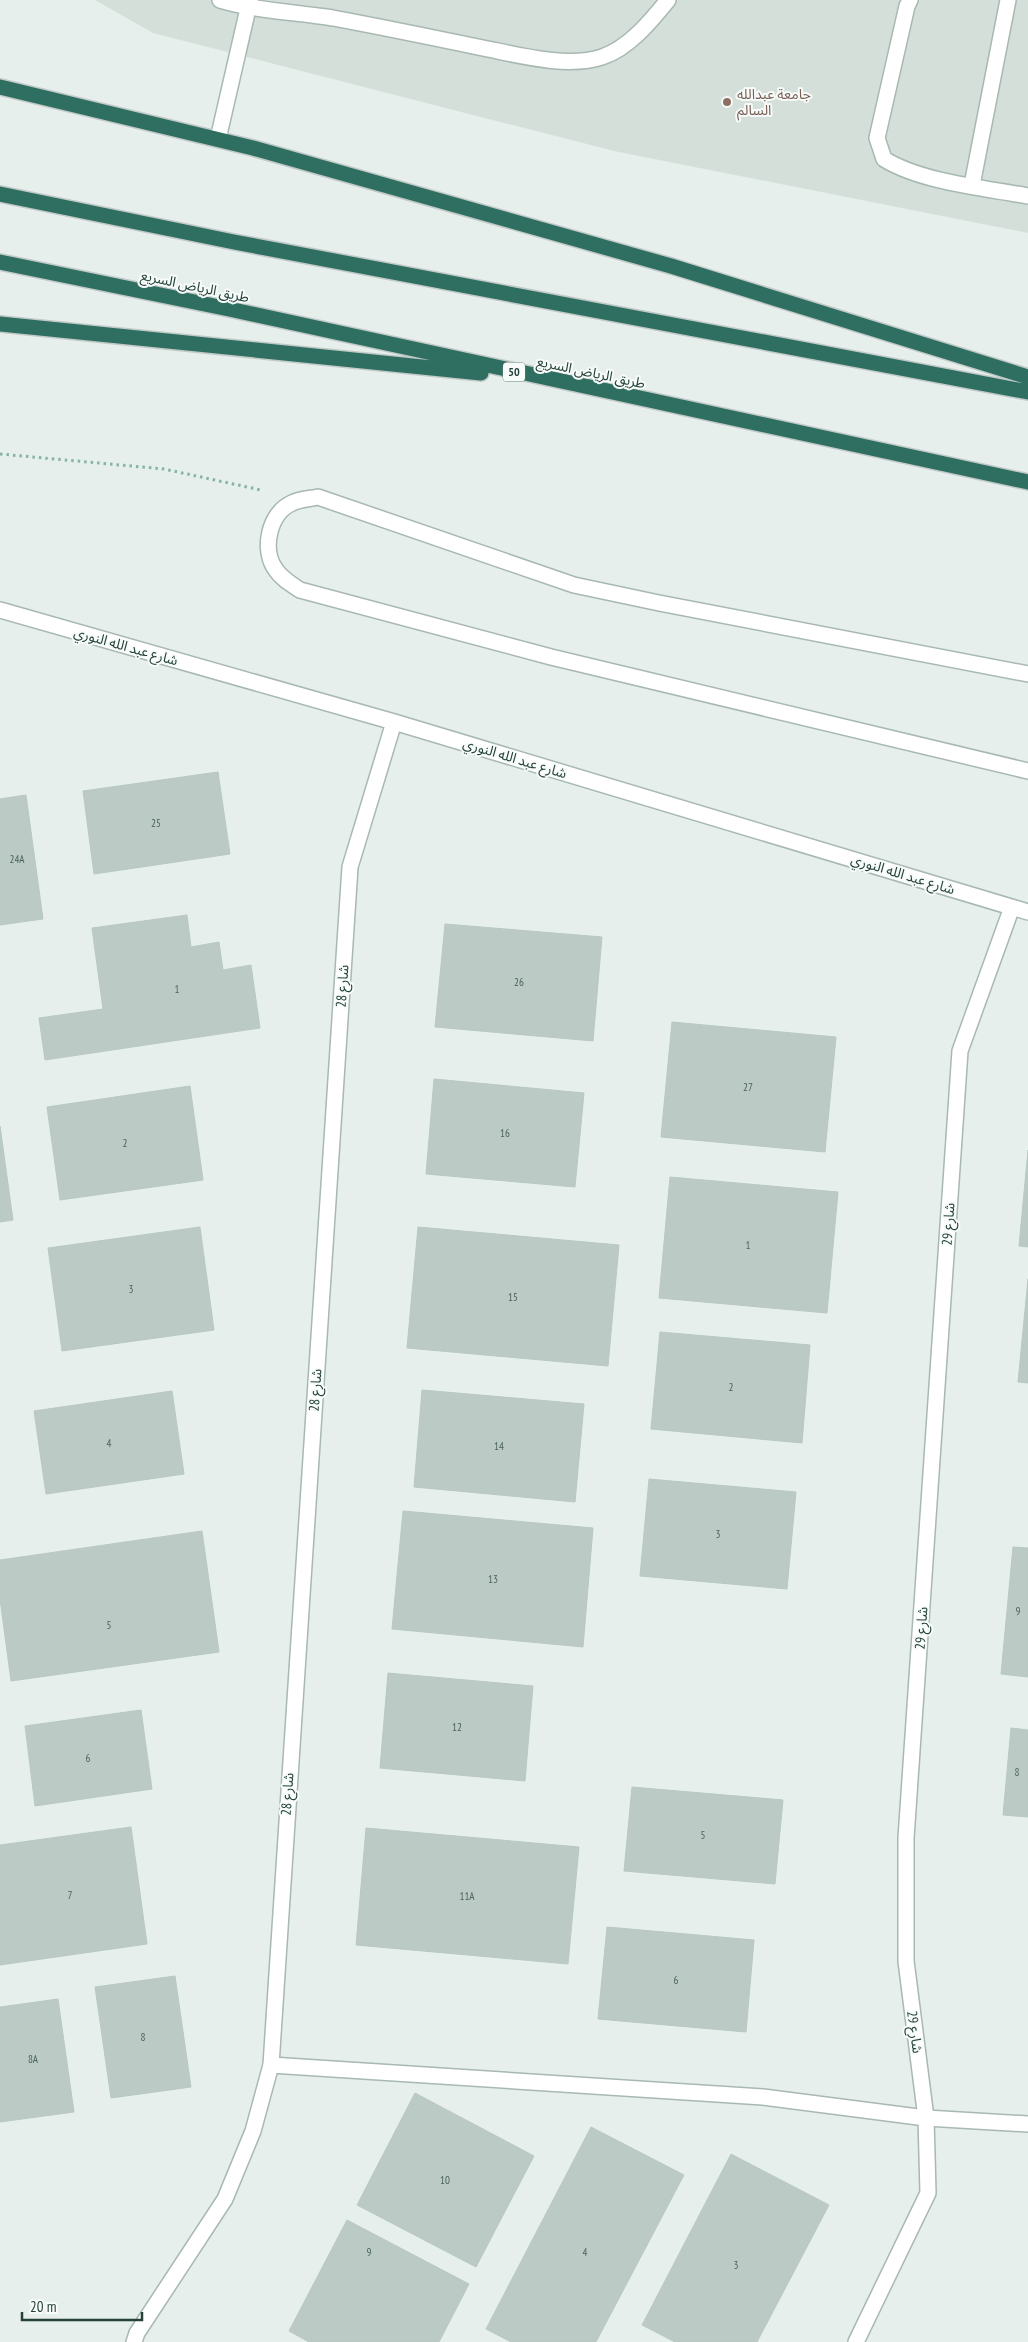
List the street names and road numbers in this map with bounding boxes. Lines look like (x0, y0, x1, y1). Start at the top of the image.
street label: طريق الرياض السريع (139, 266, 251, 308)
street label: طريق الرياض السريع (535, 352, 647, 394)
road number: 50 (503, 362, 525, 382)
street label: شارع عبد الله النوري (71, 623, 180, 672)
street label: شارع عبد الله النوري (460, 734, 569, 784)
street label: شارع عبد الله النوري (848, 850, 957, 900)
street label: شارع 28 (332, 964, 354, 1008)
street label: شارع 29 (938, 1202, 960, 1246)
street label: شارع 28 (305, 1368, 327, 1412)
street label: شارع 29 (911, 1606, 933, 1650)
street label: شارع 28 (277, 1772, 299, 1816)
street label: شارع 29 (901, 2010, 927, 2055)

